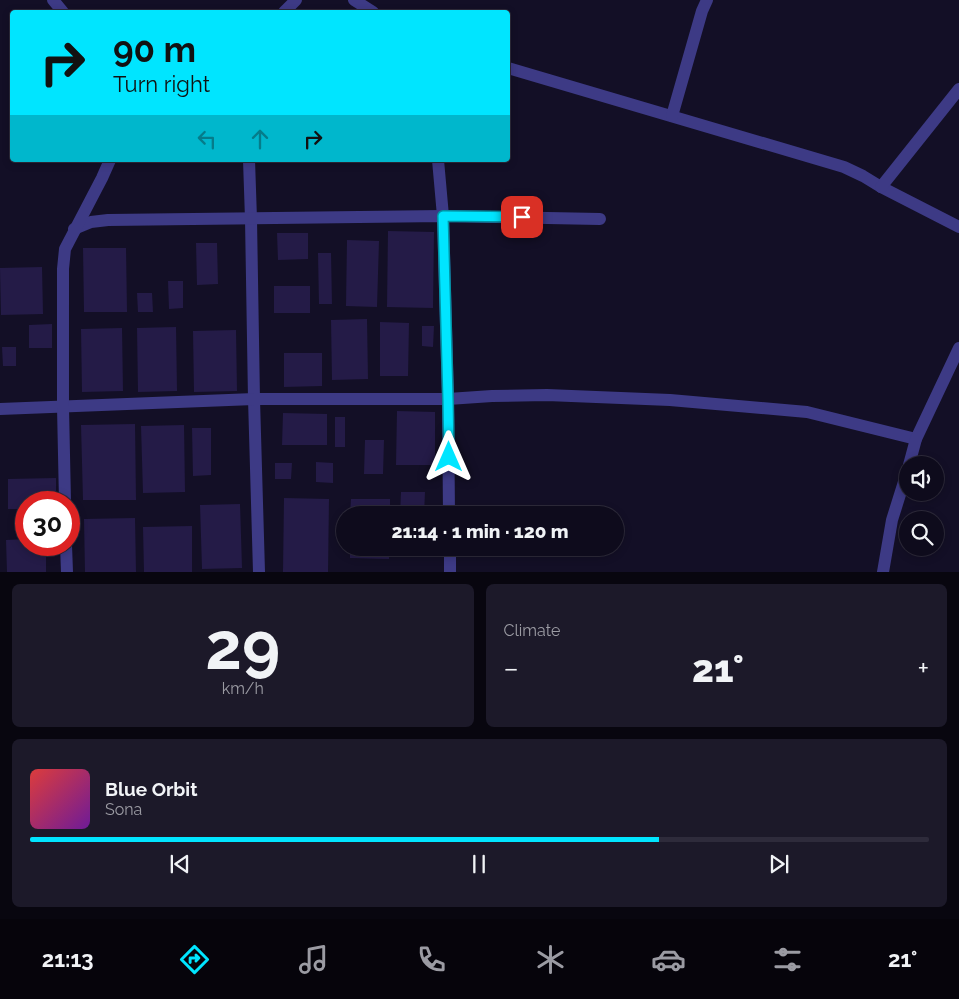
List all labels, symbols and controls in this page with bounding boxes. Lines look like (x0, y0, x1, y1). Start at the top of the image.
text: 90 m (113, 29, 196, 70)
icon: right (30, 30, 95, 95)
text: Turn right (113, 71, 210, 97)
icon: left (193, 125, 221, 153)
icon: ahead (246, 125, 274, 153)
icon: right (299, 125, 327, 153)
pin (501, 196, 543, 238)
icon: arrive (508, 203, 536, 231)
position arrow (422, 430, 474, 482)
map controls (899, 456, 944, 556)
button: sound (899, 456, 944, 501)
speed limit sign: 30 (15, 491, 80, 556)
button: search (899, 511, 944, 556)
text: 21:14 · 1 min · 120 m (391, 520, 569, 542)
text: 29 (205, 608, 280, 684)
text: Climate (504, 621, 560, 640)
text: 21° (692, 646, 744, 691)
text: − (504, 652, 519, 685)
text: + (917, 652, 929, 685)
text: km/h (222, 679, 264, 698)
text: Blue Orbit (105, 778, 197, 800)
text: Sona (105, 800, 142, 819)
icon: previous (166, 850, 194, 878)
icon: pause (465, 850, 493, 878)
icon: next (765, 850, 793, 878)
icon: directions (177, 942, 212, 977)
icon: music (296, 942, 331, 977)
icon: phone (414, 942, 449, 977)
icon: climate (533, 942, 568, 977)
icon: car (651, 942, 686, 977)
icon: filters (770, 942, 805, 977)
text: 21:13 (42, 946, 94, 972)
text: 21° (888, 946, 917, 972)

